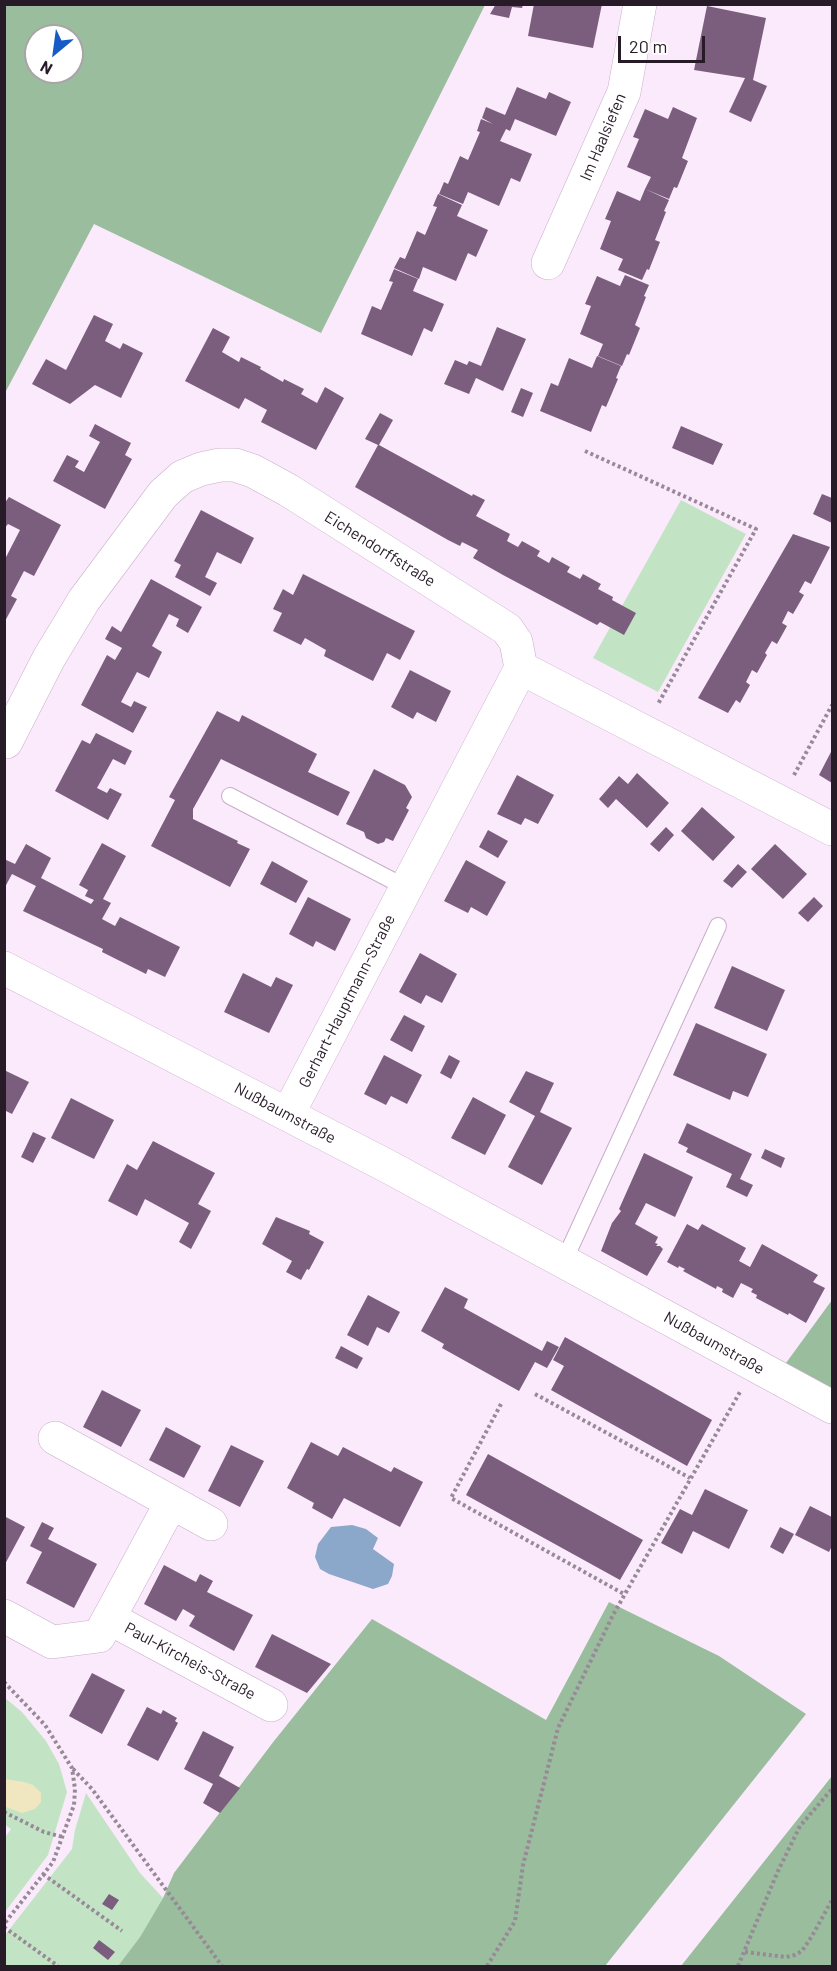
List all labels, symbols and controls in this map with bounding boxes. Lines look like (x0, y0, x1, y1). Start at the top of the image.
north arrow (24, 24, 84, 84)
scale bar (621, 24, 708, 62)
text: 20 m (629, 35, 667, 57)
text: N (37, 58, 55, 79)
street label: Im Haalsiefen (576, 90, 630, 184)
street label: Eichendorffstraße (321, 507, 439, 591)
street label: Gerhart-Hauptmann-Straße (295, 911, 399, 1091)
street label: Nußbaumstraße (231, 1078, 339, 1148)
street label: Nußbaumstraße (660, 1307, 768, 1379)
street label: Paul-Kircheis-Straße (121, 1618, 259, 1704)

